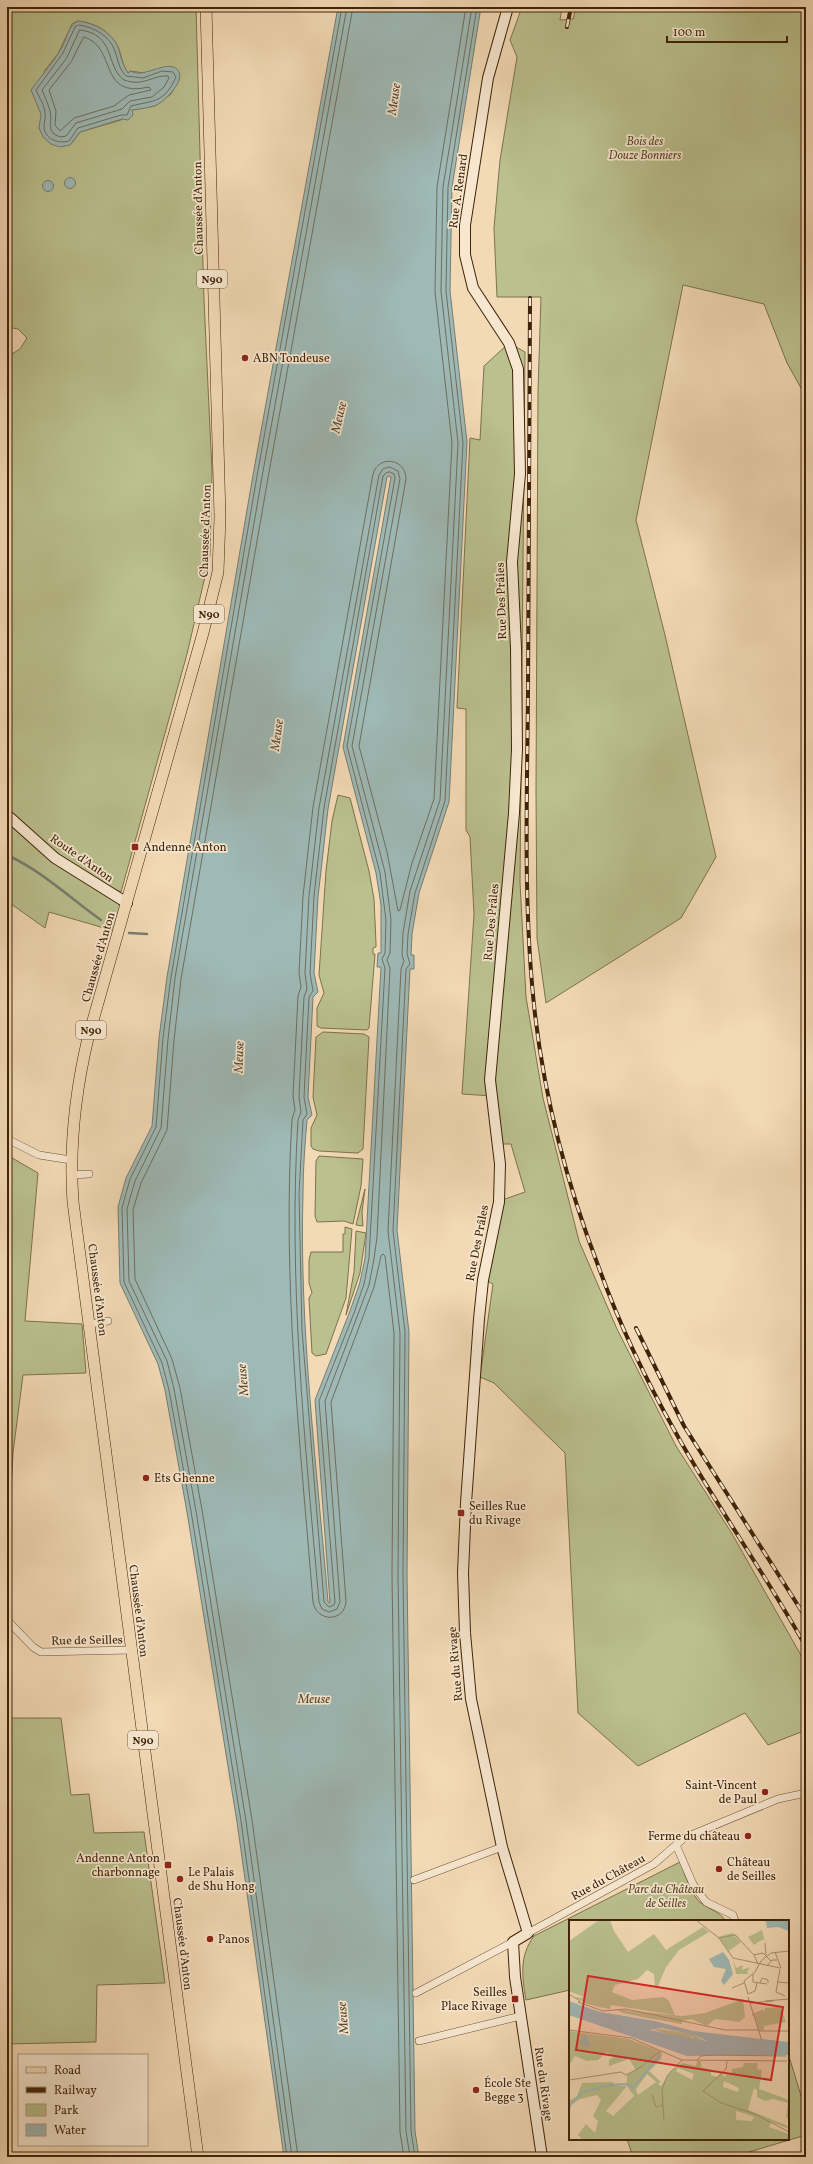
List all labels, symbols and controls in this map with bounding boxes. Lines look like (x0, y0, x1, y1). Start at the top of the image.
scale bar (667, 18, 787, 44)
text: 100 m (673, 25, 706, 41)
water label: Meuse (384, 82, 406, 117)
park label: Bois des Douze Bonniers (609, 134, 682, 164)
street label: Rue A. Renard (446, 152, 472, 230)
street label: Chaussée d'Anton (190, 161, 208, 255)
road number: N90 (197, 270, 227, 288)
place label: ABN Tondeuse (253, 351, 330, 367)
marker: ABN Tondeuse (240, 353, 250, 363)
water label: Meuse (327, 400, 352, 436)
street label: Chaussée d'Anton (196, 484, 216, 578)
street label: Rue Des Prâles (493, 562, 511, 640)
road number: N90 (194, 605, 224, 623)
water label: Meuse (267, 718, 289, 753)
street label: Route d'Anton (46, 831, 117, 887)
place label: Andenne Anton (143, 840, 227, 856)
marker: Andenne Anton (130, 842, 140, 852)
street label: Rue Des Prâles (481, 883, 503, 961)
street label: Chaussée d'Anton (78, 910, 119, 1004)
road number: N90 (76, 1021, 106, 1039)
water label: Meuse (230, 1041, 250, 1074)
street label: Rue Des Prâles (463, 1204, 493, 1283)
street label: Chaussée d'Anton (83, 1243, 111, 1337)
water label: Meuse (234, 1363, 254, 1398)
place label: Ets Ghenne (154, 1471, 215, 1487)
marker: Ets Ghenne (141, 1473, 151, 1483)
place label: Seilles Rue du Rivage (469, 1499, 526, 1529)
marker: Seilles Rue du Rivage (456, 1508, 466, 1518)
street label: Chaussée d'Anton (124, 1564, 152, 1658)
street label: Rue du Rivage (445, 1626, 467, 1702)
street label: Rue de Seilles (51, 1632, 123, 1650)
water label: Meuse (297, 1691, 330, 1709)
road number: N90 (128, 1731, 158, 1749)
place label: Saint-Vincent de Paul (685, 1778, 757, 1808)
marker: Saint-Vincent de Paul (760, 1787, 770, 1797)
place label: Ferme du château (648, 1829, 740, 1845)
marker: Ferme du château (743, 1831, 753, 1841)
place label: Andenne Anton charbonnage (76, 1851, 160, 1881)
street label: Rue du Château (569, 1851, 649, 1905)
place label: Château de Seilles (727, 1855, 776, 1885)
marker: Andenne Anton charbonnage (163, 1860, 173, 1870)
marker: Château de Seilles (714, 1864, 724, 1874)
place label: Le Palais de Shu Hong (188, 1865, 255, 1895)
marker: Le Palais de Shu Hong (175, 1874, 185, 1884)
park label: Parc du Château de Seilles (628, 1882, 704, 1912)
street label: Chaussée d'Anton (168, 1897, 196, 1991)
inset map (569, 1920, 789, 2140)
place label: Panos (218, 1932, 250, 1948)
marker: Panos (205, 1934, 215, 1944)
place label: Seilles Place Rivage (441, 1985, 507, 2015)
marker: Seilles Place Rivage (510, 1994, 520, 2004)
water label: Meuse (334, 2001, 354, 2036)
street label: Rue du Rivage (530, 2046, 556, 2123)
legend (18, 2054, 148, 2146)
text: Road (54, 2063, 81, 2079)
place label: École Ste Begge 3 (484, 2075, 531, 2106)
text: Railway (54, 2083, 97, 2099)
marker: École Ste Begge 3 (471, 2085, 481, 2095)
text: Park (54, 2103, 79, 2119)
text: Water (54, 2123, 86, 2139)

